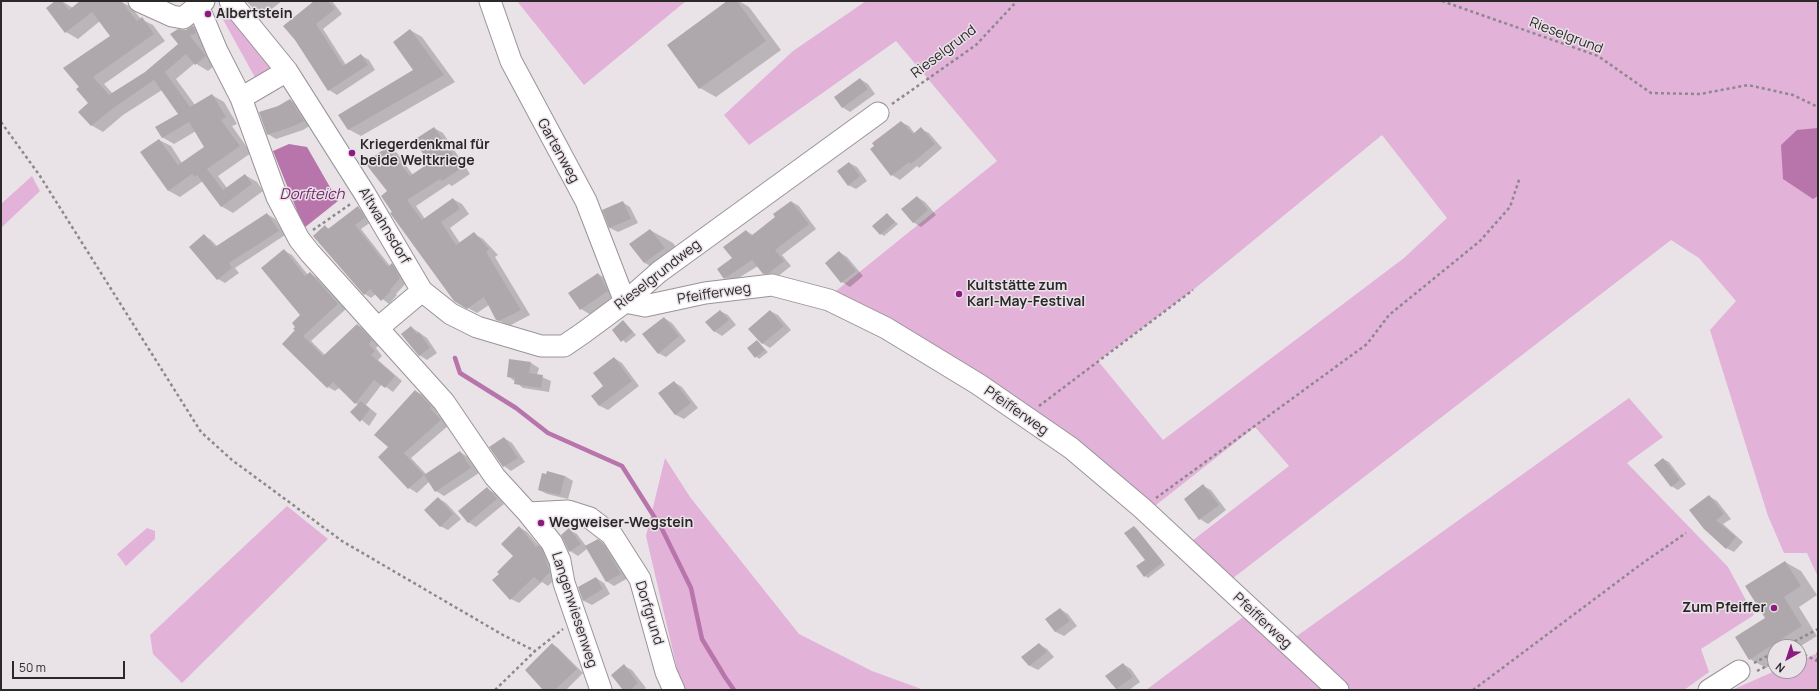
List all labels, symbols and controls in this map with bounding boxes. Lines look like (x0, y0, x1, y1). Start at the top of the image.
place label: Albertstein (216, 6, 292, 22)
marker: Albertstein (203, 9, 213, 19)
street label: Rieselgrund (1527, 14, 1605, 58)
street label: Rieselgrund (908, 22, 980, 82)
street label: Gartenweg (533, 116, 583, 186)
place label: Kriegerdenkmal für beide Weltkriege (360, 137, 490, 170)
marker: Kriegerdenkmal für beide Weltkriege (347, 148, 357, 158)
street label: Altwahnsdorf (355, 185, 413, 267)
water label: Dorfteich (280, 186, 344, 204)
street label: Rieselgrundweg (612, 236, 704, 314)
place label: Kultstätte zum Karl-May-Festival (967, 278, 1085, 310)
street label: Pfeifferweg (676, 280, 752, 308)
marker: Kultstätte zum Karl-May-Festival (954, 289, 964, 299)
street label: Pfeifferweg (981, 383, 1051, 439)
place label: Wegweiser-Wegstein (549, 515, 693, 531)
marker: Wegweiser-Wegstein (536, 518, 546, 528)
street label: Langenwiesenweg (547, 550, 601, 670)
street label: Dorfgrund (631, 579, 667, 647)
street label: Pfeifferweg (1229, 590, 1295, 652)
place label: Zum Pfeiffer (1682, 600, 1766, 616)
marker: Zum Pfeiffer (1769, 603, 1779, 613)
north arrow (1767, 639, 1807, 679)
scale bar (14, 653, 127, 679)
text: 50 m (19, 659, 46, 676)
text: N (1772, 660, 1788, 676)

